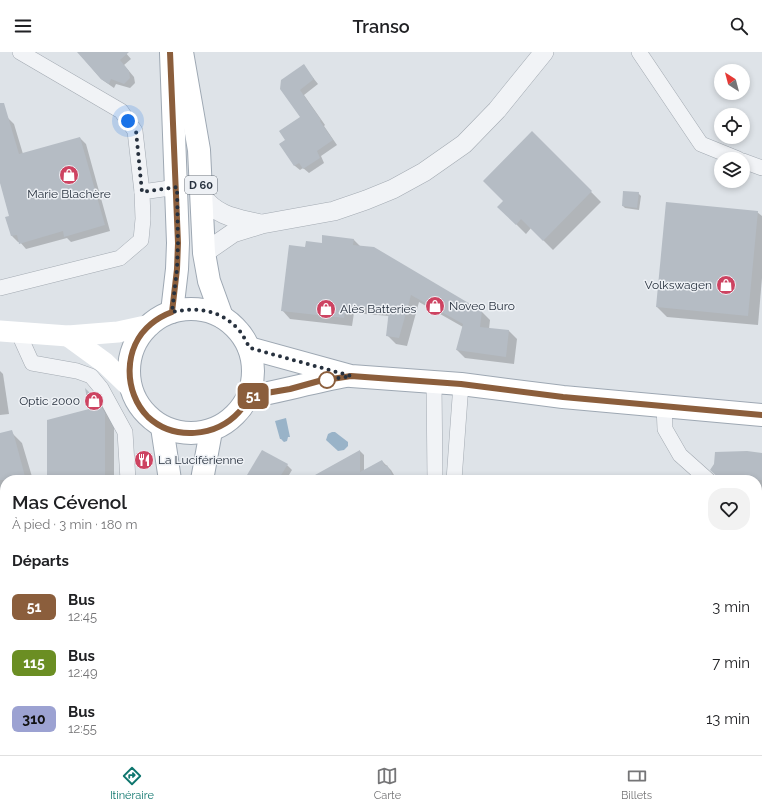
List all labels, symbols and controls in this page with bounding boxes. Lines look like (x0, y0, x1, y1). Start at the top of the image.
icon: menu (12, 15, 34, 37)
icon: search (728, 15, 750, 37)
text: Transo (352, 16, 410, 37)
north arrow (714, 64, 750, 100)
map controls (714, 64, 750, 188)
button: locate (714, 108, 750, 144)
your location (118, 111, 138, 131)
button: layers (714, 152, 750, 188)
shop icon: Marie Blachère (58, 164, 80, 186)
road number: D 60 (185, 176, 217, 194)
place label: Marie Blachère (27, 187, 111, 201)
shop icon: Volkswagen (715, 274, 737, 296)
place label: Volkswagen (645, 278, 712, 292)
shop icon: Noveo Buro (424, 295, 446, 317)
shop icon: Alès Batteries (315, 298, 337, 320)
place label: Noveo Buro (449, 299, 515, 313)
place label: Alès Batteries (340, 302, 417, 316)
unlabelled marker (318, 371, 336, 389)
line badge: 51 (235, 383, 271, 409)
text: 51 (246, 388, 260, 404)
shop icon: Optic 2000 (83, 390, 105, 412)
place label: Optic 2000 (19, 394, 80, 408)
restaurant icon: La Luciférienne (133, 449, 155, 471)
place label: La Luciférienne (158, 453, 244, 467)
button: heart (708, 488, 750, 530)
text: Mas Cévenol (12, 491, 127, 513)
text: À pied · 3 min · 180 m (12, 517, 138, 532)
text: Départs (12, 552, 69, 570)
text: Bus (68, 591, 95, 609)
text: 3 min (712, 598, 750, 616)
text: 51 (27, 599, 41, 615)
text: 12:45 (68, 609, 97, 624)
text: Bus (68, 647, 95, 665)
text: 7 min (712, 654, 750, 672)
text: 115 (23, 655, 45, 671)
text: 12:49 (68, 665, 98, 680)
text: Bus (68, 703, 95, 721)
text: 13 min (706, 710, 750, 728)
text: 310 (22, 711, 46, 727)
text: 12:55 (68, 721, 97, 736)
tab: Itinéraire (110, 765, 154, 802)
tab: Carte (374, 765, 401, 802)
tab: Billets (621, 765, 652, 802)

